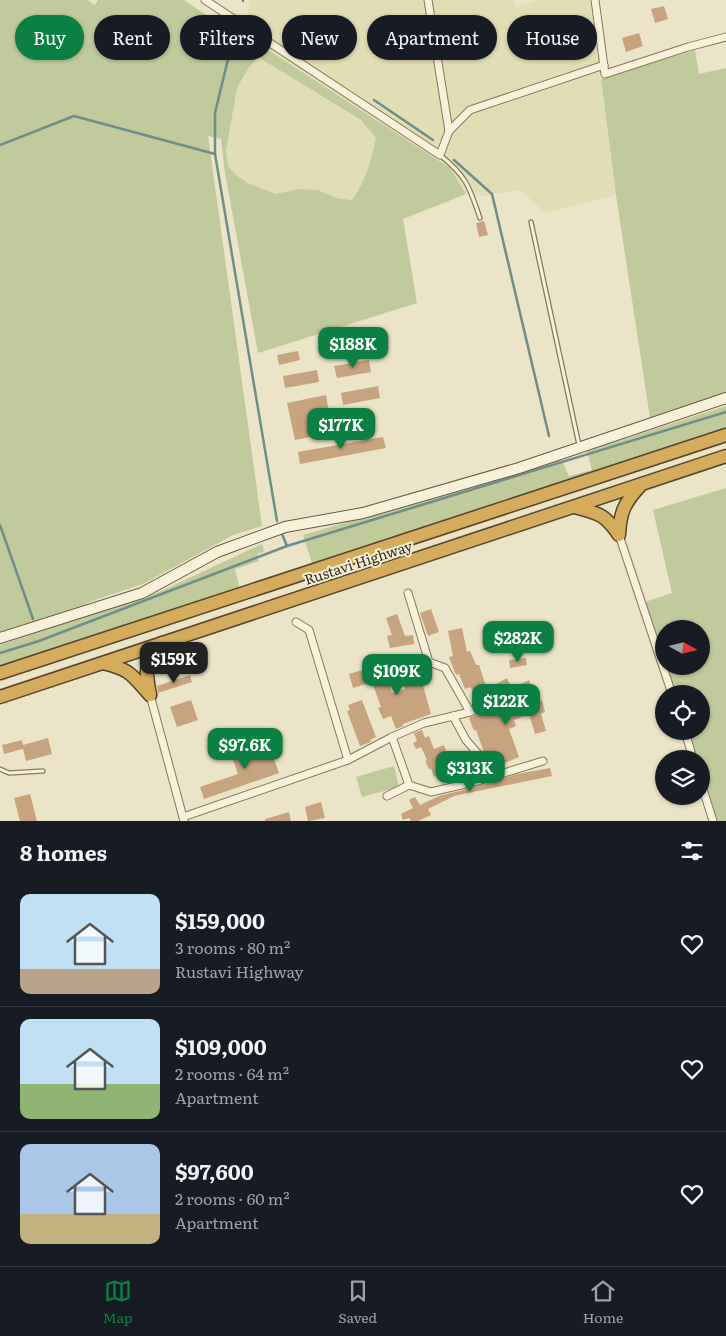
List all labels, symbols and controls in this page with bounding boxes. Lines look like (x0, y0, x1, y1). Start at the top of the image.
chip: Buy (15, 15, 84, 60)
chip: Rent (94, 15, 170, 60)
chip: Filters (180, 15, 272, 60)
chip: New (282, 15, 357, 60)
chip: Apartment (367, 15, 497, 60)
chip: House (507, 15, 597, 60)
pin: $188K (318, 326, 388, 369)
text: $188K (329, 331, 377, 355)
pin: $177K (306, 408, 376, 450)
text: $177K (318, 412, 364, 436)
street label: Rustavi Highway (301, 535, 415, 589)
pin: $282K (483, 620, 553, 663)
north arrow (655, 620, 710, 675)
map controls (655, 620, 710, 805)
text: $282K (494, 625, 542, 649)
pin: $159K (139, 642, 209, 684)
text: $159K (151, 646, 197, 670)
pin: $109K (362, 654, 432, 696)
text: $109K (373, 658, 421, 682)
pin: $122K (471, 684, 541, 726)
button: locate (655, 685, 710, 740)
text: $122K (483, 688, 529, 712)
pin: $97.6K (204, 728, 286, 770)
text: $97.6K (219, 732, 271, 756)
pin: $313K (435, 750, 505, 793)
button: layers (655, 750, 710, 805)
text: $313K (447, 755, 493, 779)
text: 8 homes (20, 836, 107, 867)
icon: filters (678, 837, 706, 865)
text: $159,000 (175, 904, 265, 935)
icon: home (60, 914, 120, 974)
icon: heart (678, 930, 706, 958)
text: 3 rooms · 80 m² (175, 935, 290, 959)
text: Rustavi Highway (175, 959, 303, 983)
text: $109,000 (175, 1030, 267, 1061)
icon: home (60, 1039, 120, 1099)
icon: heart (678, 1055, 706, 1083)
text: 2 rooms · 64 m² (175, 1061, 289, 1085)
text: Apartment (175, 1085, 259, 1109)
text: $97,600 (175, 1155, 254, 1186)
icon: home (60, 1164, 120, 1224)
icon: heart (678, 1180, 706, 1208)
text: 2 rooms · 60 m² (175, 1186, 290, 1210)
text: Apartment (175, 1210, 259, 1234)
tab: Map (103, 1277, 133, 1327)
tab: Saved (338, 1277, 377, 1327)
tab: Home (583, 1277, 623, 1327)

